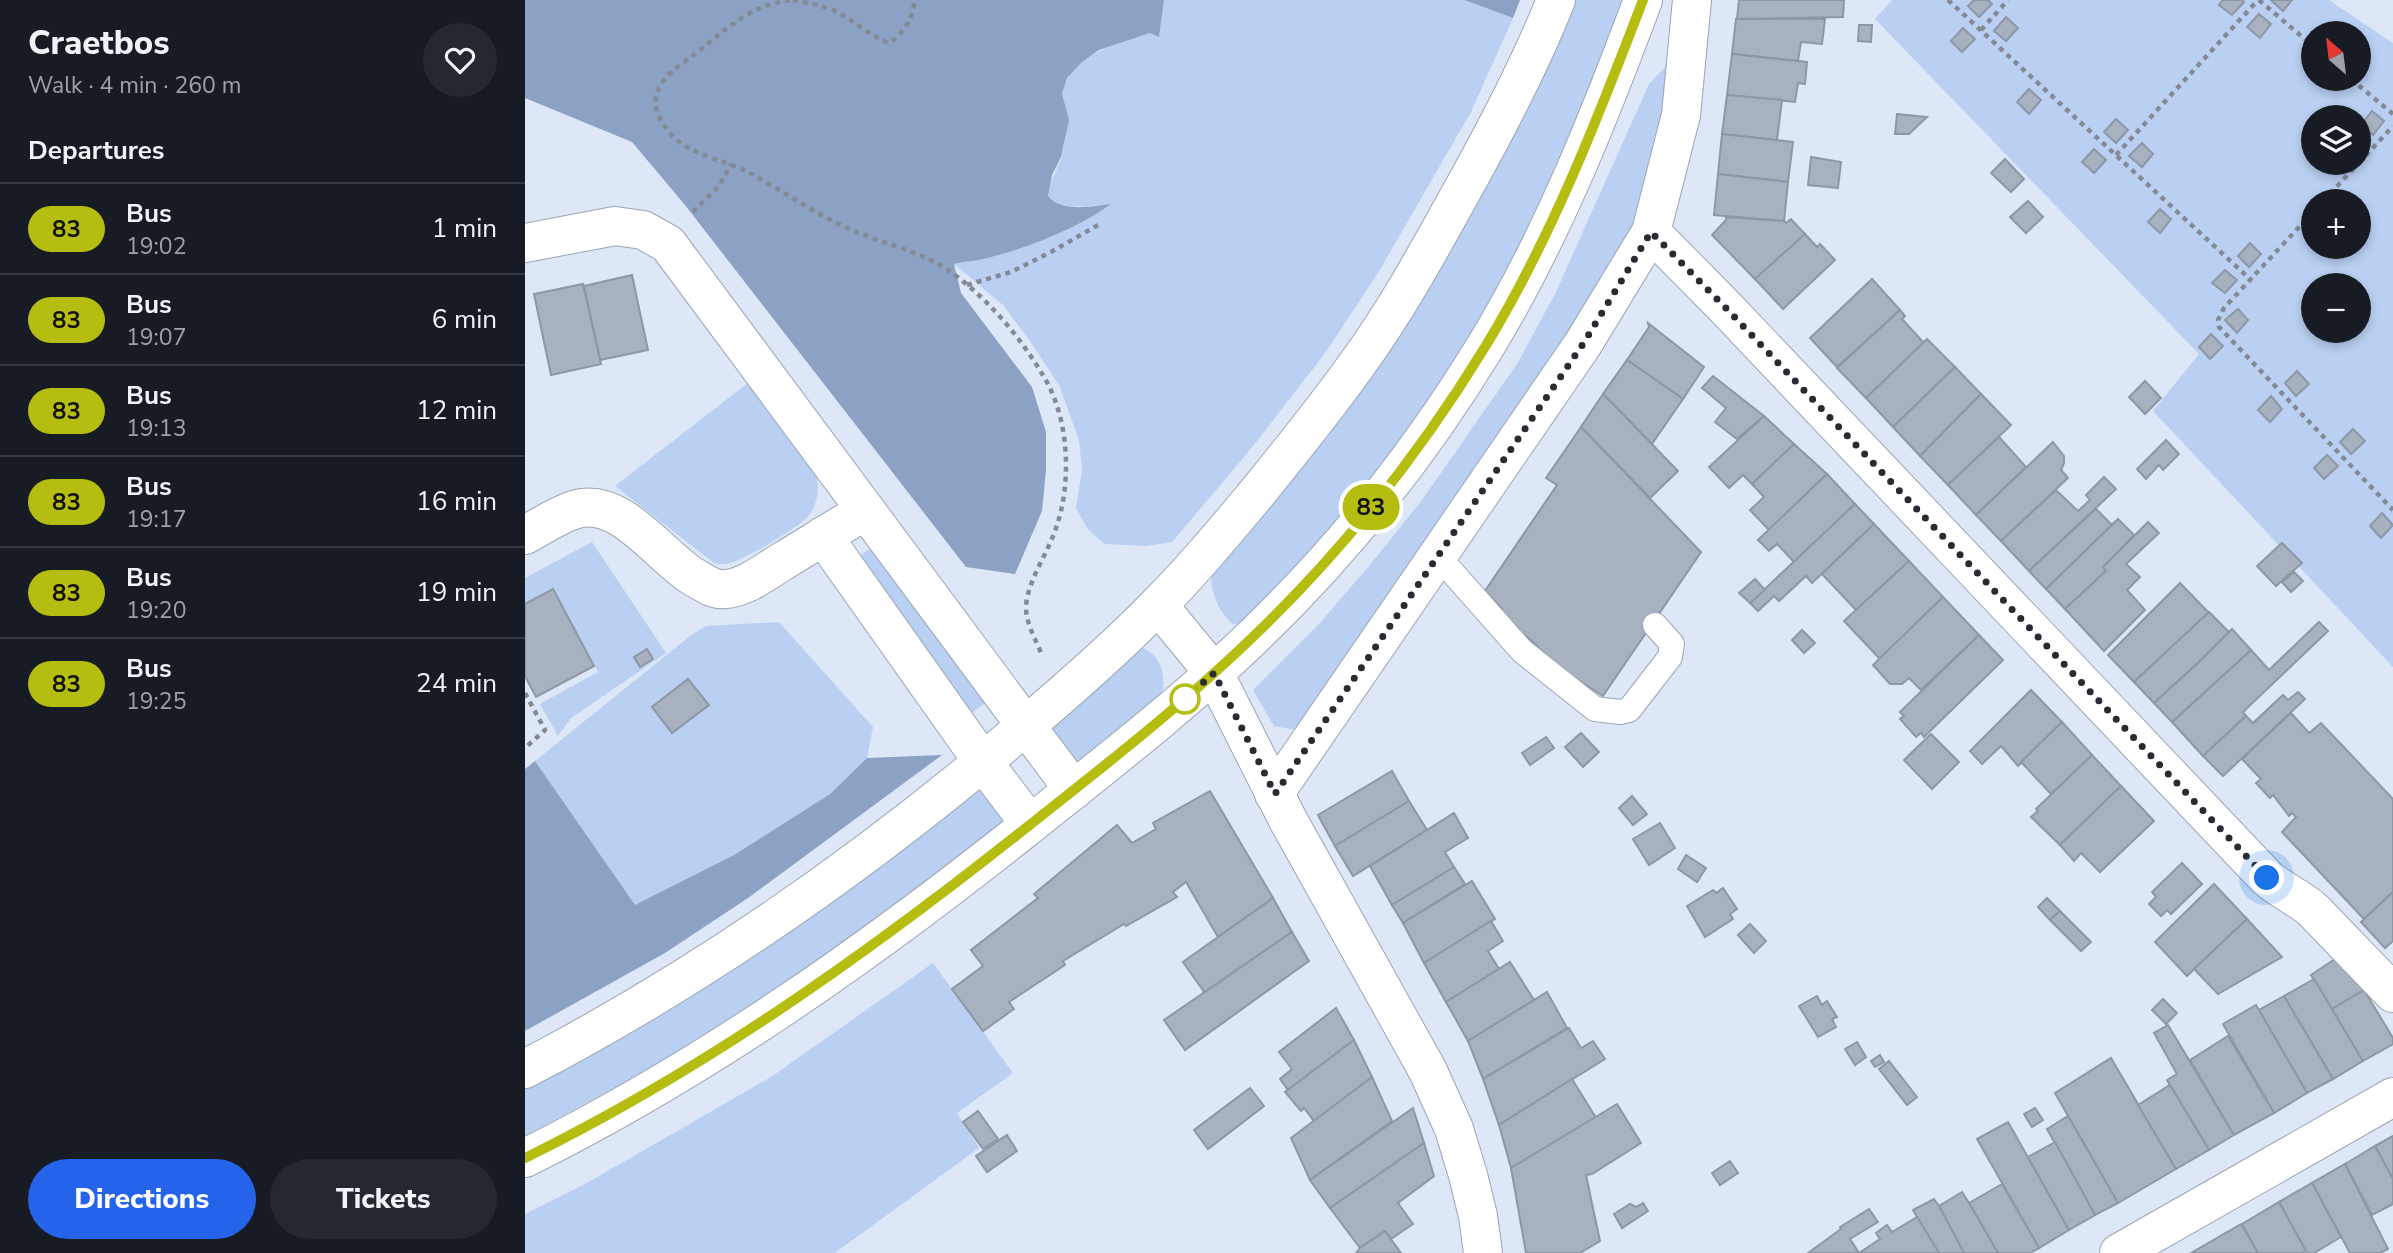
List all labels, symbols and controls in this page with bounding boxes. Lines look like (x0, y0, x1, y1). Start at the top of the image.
text: Craetbos (28, 21, 170, 66)
north arrow (2301, 21, 2371, 91)
map controls (2301, 21, 2371, 343)
button: heart (423, 23, 497, 97)
text: Walk · 4 min · 260 m (28, 70, 241, 101)
button: layers (2301, 105, 2371, 175)
text: Departures (28, 133, 164, 168)
button: + (2301, 189, 2371, 259)
text: Bus (126, 196, 172, 231)
text: 1 min (432, 211, 497, 246)
text: 83 (52, 213, 81, 245)
text: 19:02 (126, 231, 186, 262)
button: − (2301, 273, 2371, 343)
text: Bus (126, 287, 172, 322)
text: 6 min (432, 302, 497, 337)
text: 83 (52, 304, 81, 336)
text: 19:07 (126, 322, 186, 353)
text: Bus (126, 378, 172, 413)
text: 12 min (416, 393, 497, 428)
text: 83 (52, 395, 81, 427)
text: 19:13 (126, 413, 186, 444)
text: Bus (126, 469, 172, 504)
text: 16 min (416, 484, 497, 519)
line badge: 83 (1339, 484, 1403, 530)
text: 83 (52, 486, 81, 518)
text: 83 (1357, 491, 1385, 523)
text: 19:17 (126, 504, 186, 535)
text: Bus (126, 560, 172, 595)
text: 19 min (416, 575, 497, 610)
text: 83 (52, 577, 81, 609)
text: 19:20 (126, 595, 186, 626)
text: Bus (126, 651, 172, 686)
text: 24 min (416, 666, 497, 701)
text: 83 (52, 668, 81, 700)
unlabelled marker (1170, 684, 1200, 714)
text: 19:25 (126, 686, 186, 717)
your location (2249, 860, 2284, 895)
button: Directions (28, 1159, 256, 1239)
button: Tickets (270, 1159, 497, 1239)

